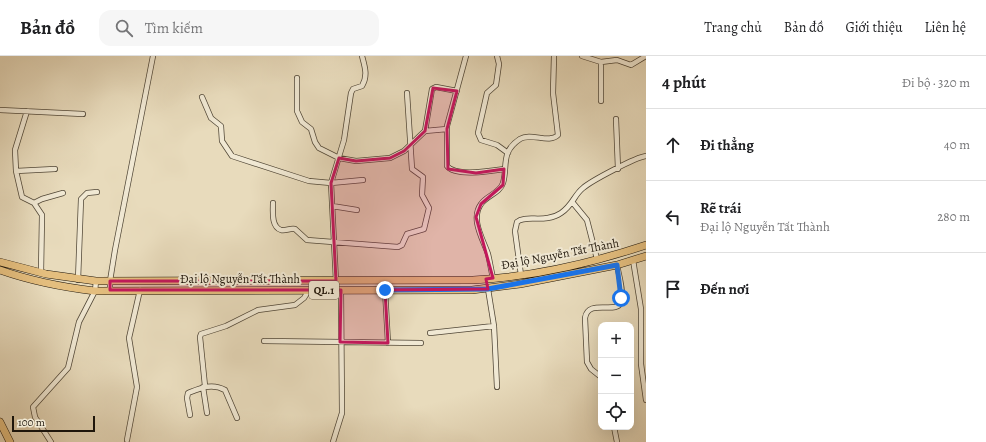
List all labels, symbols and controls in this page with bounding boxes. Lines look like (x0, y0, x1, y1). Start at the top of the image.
search box (99, 10, 379, 46)
text: Bản đồ (20, 15, 75, 41)
icon: search (113, 17, 135, 39)
text: Tìm kiếm (145, 18, 203, 38)
text: Trang chủ (704, 18, 762, 37)
text: Bản đồ (784, 18, 824, 37)
text: Giới thiệu (846, 18, 902, 37)
text: Liên hệ (924, 18, 966, 37)
text: 4 phút (662, 71, 706, 94)
text: Đi bộ · 320 m (902, 74, 970, 91)
icon: ahead (662, 134, 684, 156)
text: Đi thẳng (700, 135, 754, 155)
text: 40 m (944, 136, 970, 153)
text: Rẽ trái (700, 198, 741, 218)
icon: left (662, 206, 684, 228)
text: 280 m (937, 208, 970, 225)
text: Đại lộ Nguyễn Tất Thành (700, 218, 830, 235)
street label: Đại lộ Nguyễn Tất Thành (500, 235, 621, 273)
street label: Đại lộ Nguyễn Tất Thành (180, 271, 301, 287)
icon: arrive (662, 278, 684, 300)
text: Đến nơi (700, 279, 749, 299)
road number: QL.1 (309, 281, 339, 299)
route end (376, 281, 394, 299)
route start (612, 289, 630, 307)
map controls (598, 322, 634, 430)
button: + (598, 322, 634, 358)
button: − (598, 358, 634, 394)
button: locate (598, 394, 634, 430)
scale bar (12, 414, 95, 433)
text: 100 m (18, 415, 45, 430)

